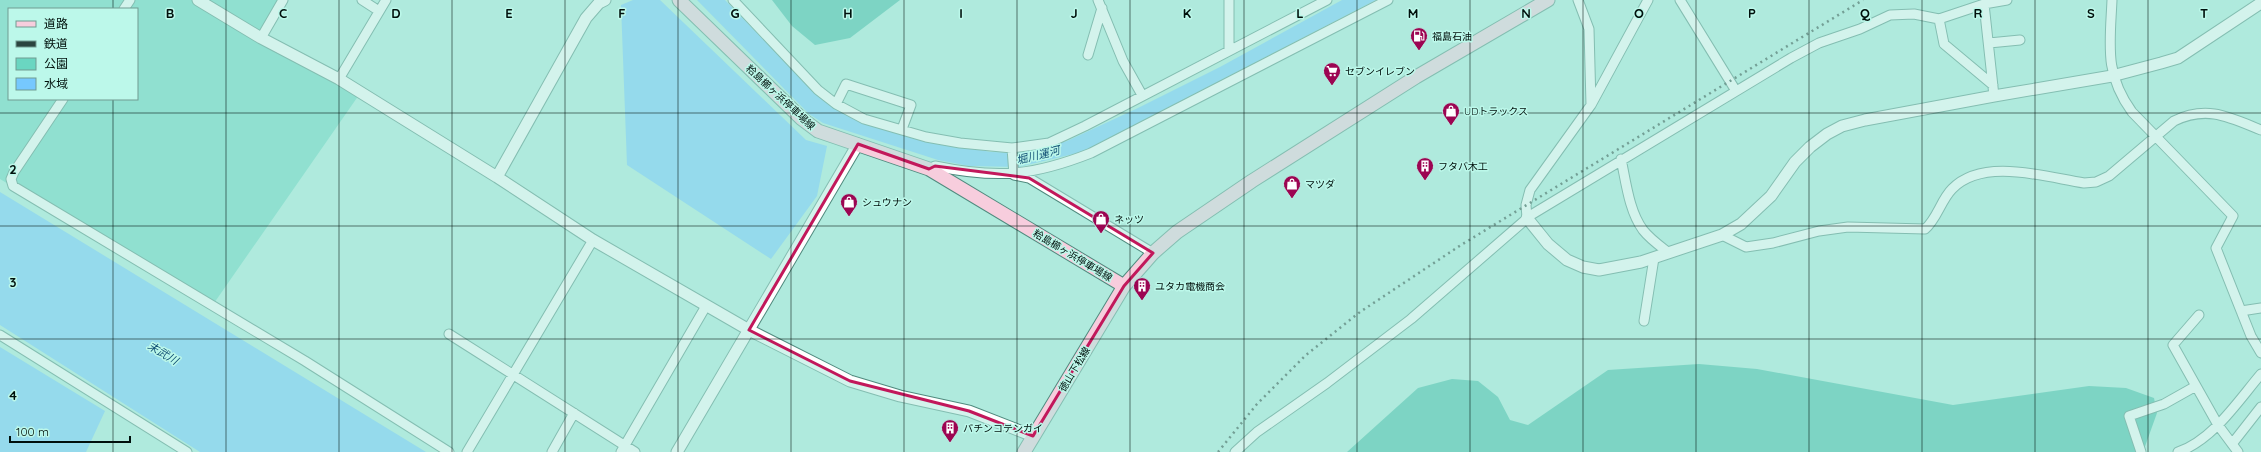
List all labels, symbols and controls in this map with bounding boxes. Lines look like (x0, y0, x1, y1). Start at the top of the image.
text: B (166, 5, 174, 21)
text: C (279, 5, 287, 21)
text: D (391, 5, 401, 21)
text: E (505, 5, 513, 21)
text: F (618, 5, 626, 21)
text: G (730, 5, 740, 21)
text: H (843, 5, 853, 21)
text: I (959, 5, 963, 21)
text: J (1070, 5, 1078, 21)
text: K (1183, 5, 1192, 21)
text: L (1296, 5, 1304, 21)
text: M (1408, 5, 1418, 21)
text: N (1521, 5, 1531, 21)
text: O (1634, 5, 1644, 21)
text: P (1748, 5, 1756, 21)
text: Q (1860, 5, 1871, 21)
text: R (1974, 5, 1983, 21)
text: S (2087, 5, 2095, 21)
text: T (2200, 5, 2208, 21)
legend (8, 8, 138, 100)
text: 道路 (44, 16, 68, 31)
fuel station icon: 福島石油 (1409, 26, 1429, 51)
place label: 福島石油 (1432, 30, 1472, 43)
text: 鉄道 (44, 36, 68, 51)
text: 公園 (44, 56, 68, 71)
supermarket icon: セブンイレブン (1322, 61, 1342, 86)
street label: 粭島櫛ヶ浜停車場線 (743, 62, 818, 133)
place label: セブンイレブン (1345, 65, 1415, 78)
text: 水域 (44, 76, 68, 91)
shop icon: UDトラックス (1441, 101, 1461, 126)
place label: UDトラックス (1464, 105, 1528, 118)
water label: 堀川運河 (1015, 142, 1063, 167)
building icon: フタバ木工 (1415, 156, 1435, 181)
place label: フタバ木工 (1438, 160, 1488, 173)
text: 2 (9, 161, 17, 177)
shop icon: マツダ (1282, 174, 1302, 199)
place label: マツダ (1305, 178, 1335, 191)
shop icon: シュウナン (839, 192, 859, 217)
place label: シュウナン (862, 196, 912, 209)
shop icon: ネッツ (1091, 209, 1111, 234)
place label: ネッツ (1114, 213, 1144, 226)
street label: 粭島櫛ヶ浜停車場線 (1031, 227, 1115, 284)
text: 3 (10, 274, 17, 290)
building icon: ユタカ電機商会 (1132, 276, 1152, 301)
place label: ユタカ電機商会 (1155, 280, 1225, 293)
water label: 末武川 (145, 339, 182, 368)
street label: 徳山下松線 (1056, 344, 1093, 394)
text: 4 (9, 387, 17, 403)
scale bar (10, 418, 130, 444)
building icon: パチンコテンガイ (940, 418, 960, 443)
place label: パチンコテンガイ (963, 422, 1043, 435)
text: 100 m (16, 424, 49, 439)

